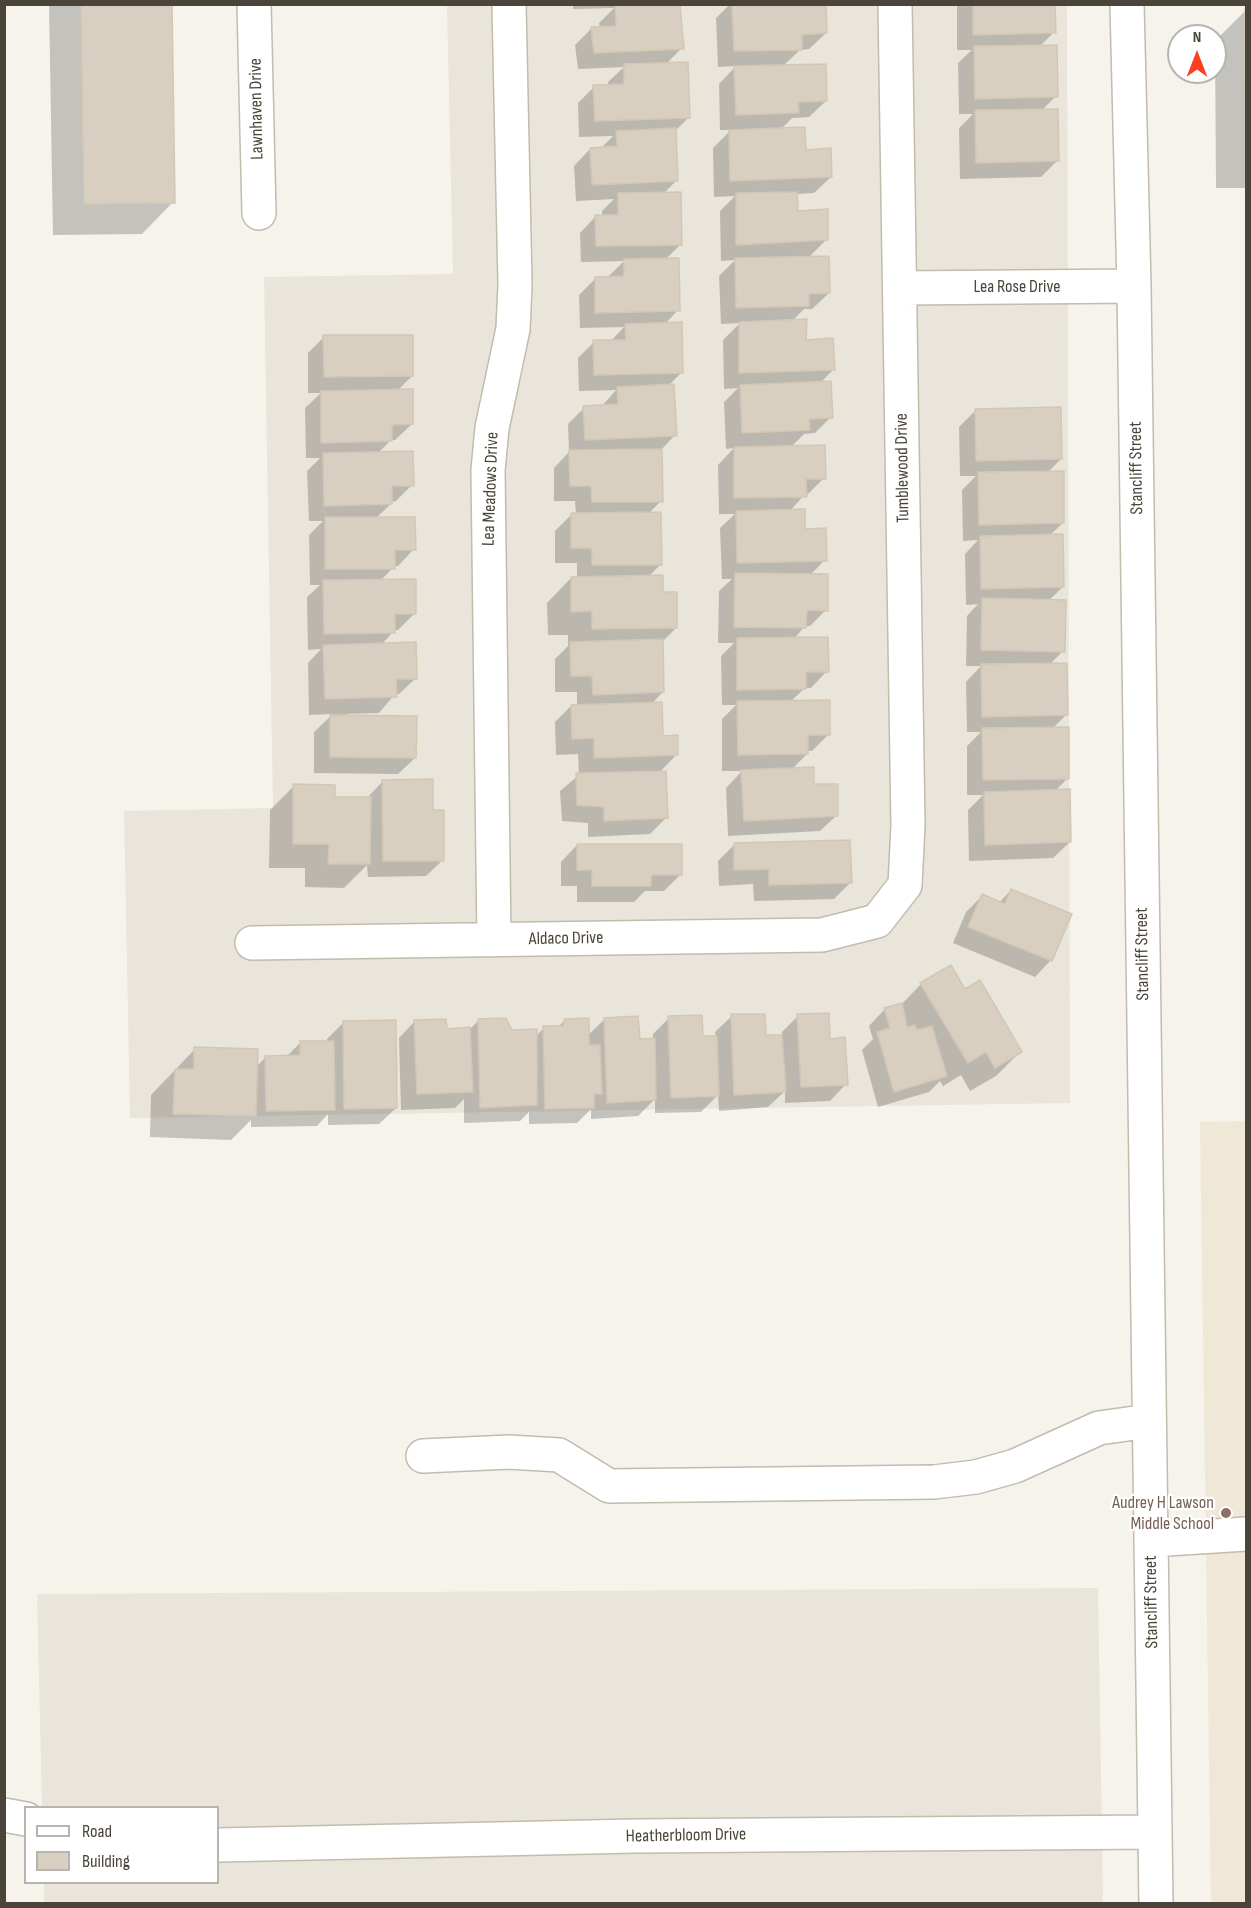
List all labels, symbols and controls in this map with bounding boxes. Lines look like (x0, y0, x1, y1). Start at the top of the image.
north arrow (1167, 24, 1227, 84)
text: N (1193, 28, 1201, 47)
street label: Lawnhaven Drive (245, 58, 269, 160)
street label: Lea Rose Drive (973, 276, 1061, 298)
street label: Tumblewood Drive (891, 413, 915, 523)
street label: Stancliff Street (1125, 421, 1149, 515)
street label: Lea Meadows Drive (478, 432, 504, 546)
street label: Stancliff Street (1131, 907, 1155, 1001)
street label: Aldaco Drive (529, 928, 603, 950)
place label: Audrey H Lawson Middle School (1112, 1492, 1214, 1534)
marker: Audrey H Lawson Middle School (1219, 1506, 1233, 1520)
street label: Stancliff Street (1140, 1555, 1164, 1649)
legend (24, 1806, 219, 1884)
text: Road (82, 1821, 112, 1842)
street label: Heatherbloom Drive (626, 1824, 746, 1848)
text: Building (82, 1851, 130, 1872)

